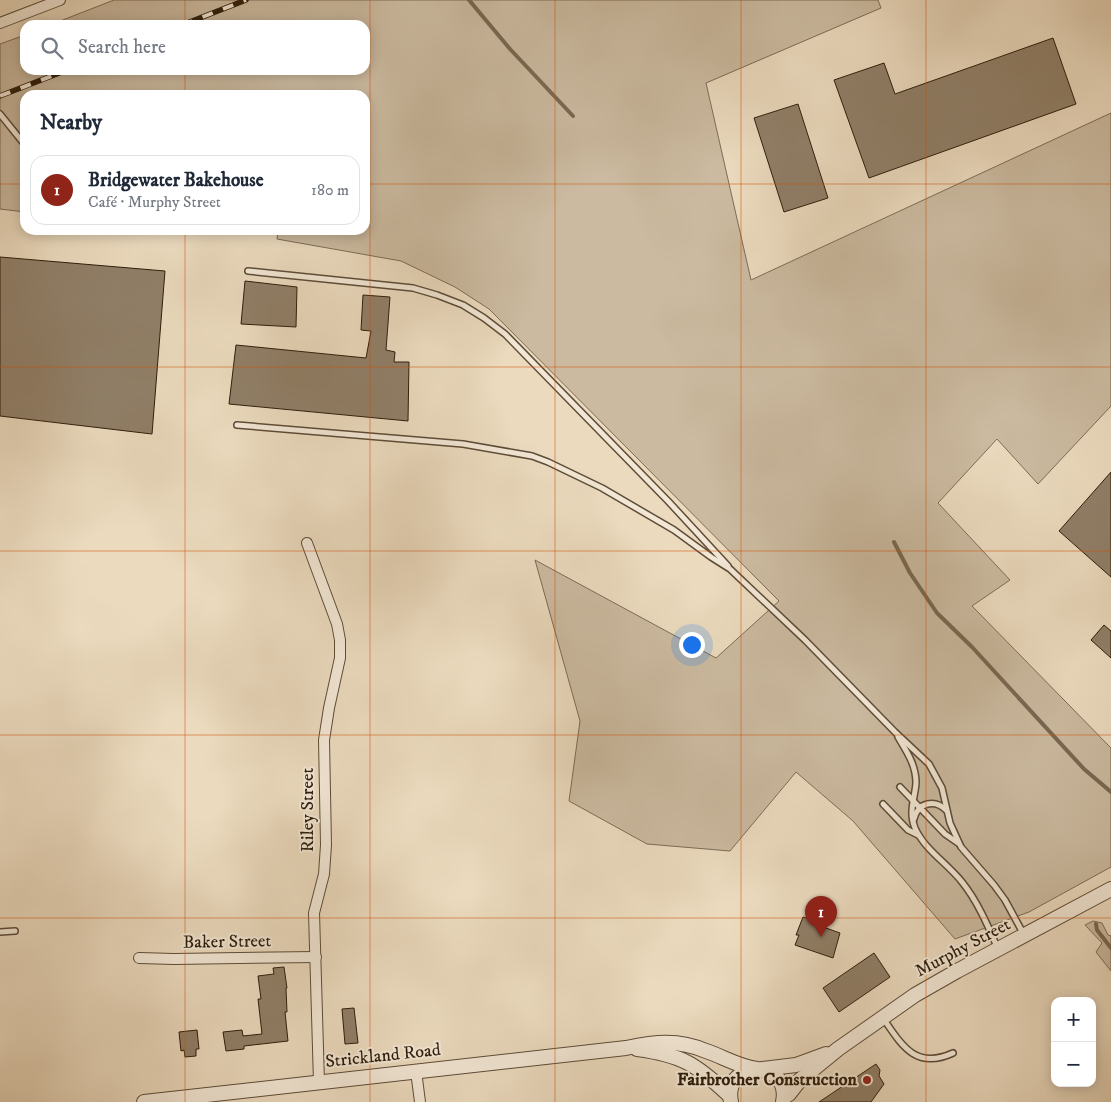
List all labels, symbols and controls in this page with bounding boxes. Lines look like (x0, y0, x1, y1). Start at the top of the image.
search box (20, 20, 370, 75)
icon: search (38, 34, 66, 62)
text: Search here (78, 36, 166, 59)
text: Nearby (40, 110, 102, 136)
text: Bridgewater Bakehouse (88, 169, 264, 192)
text: 1 (54, 180, 60, 200)
text: 180 m (311, 180, 349, 200)
text: Café · Murphy Street (88, 192, 221, 212)
your location (679, 632, 705, 658)
street label: Riley Street (297, 768, 319, 852)
pin: 1 (805, 896, 837, 937)
street label: Murphy Street (912, 914, 1015, 982)
street label: Baker Street (183, 930, 272, 954)
map controls (1051, 997, 1096, 1087)
button: + (1051, 997, 1096, 1042)
street label: Strickland Road (324, 1039, 442, 1073)
button: − (1051, 1042, 1096, 1087)
place label: Fairbrother Construction (677, 1069, 858, 1091)
marker: Fairbrother Construction (861, 1074, 873, 1086)

